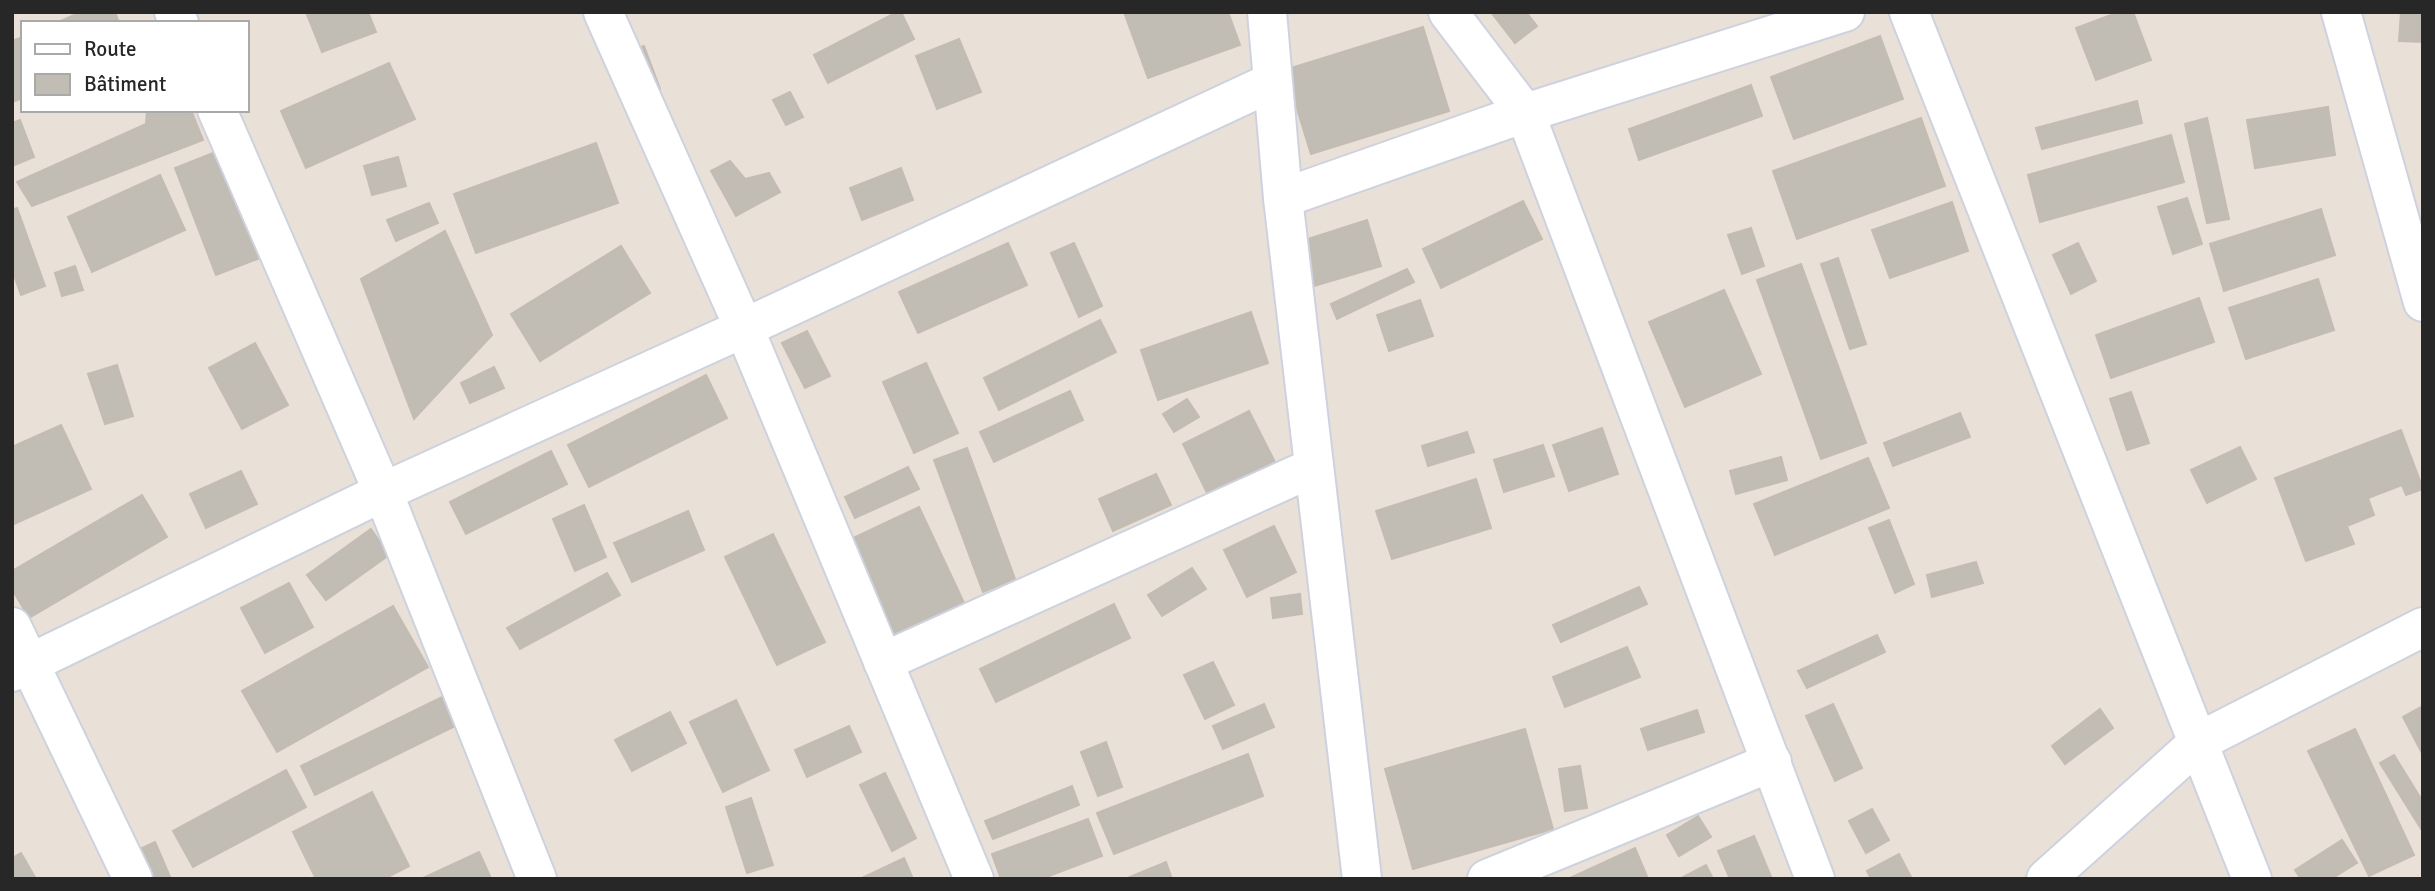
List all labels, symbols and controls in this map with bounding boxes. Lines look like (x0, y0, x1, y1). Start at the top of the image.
legend (21, 21, 248, 112)
text: Route (84, 36, 136, 62)
text: Bâtiment (84, 71, 166, 97)

